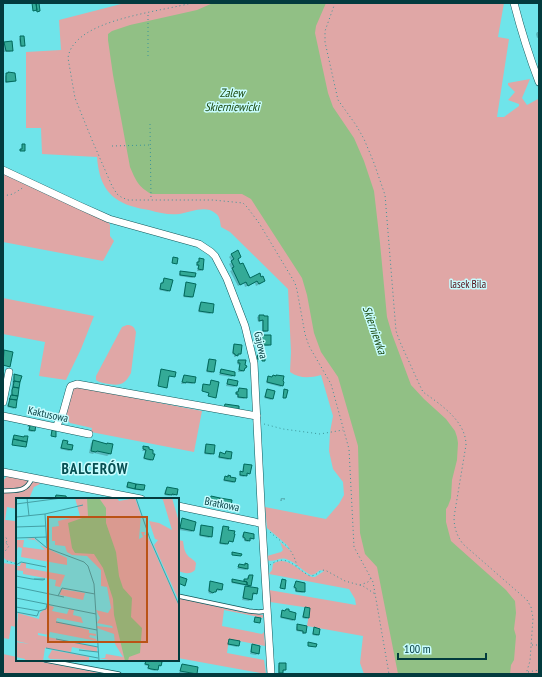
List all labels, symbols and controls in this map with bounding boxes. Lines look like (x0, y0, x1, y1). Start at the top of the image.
water label: Zalew Skierniewicki (205, 85, 261, 114)
park label: lasek Bila (450, 277, 486, 291)
water label: Skierniewka (360, 304, 391, 357)
street label: Gajowa (251, 330, 271, 360)
street label: Kaktusowa (27, 403, 69, 425)
district label: BALCERÓW (61, 459, 129, 478)
street label: Bratkowa (203, 494, 241, 514)
inset map (16, 498, 179, 661)
scale bar (398, 635, 486, 661)
text: 100 m (404, 641, 431, 656)

